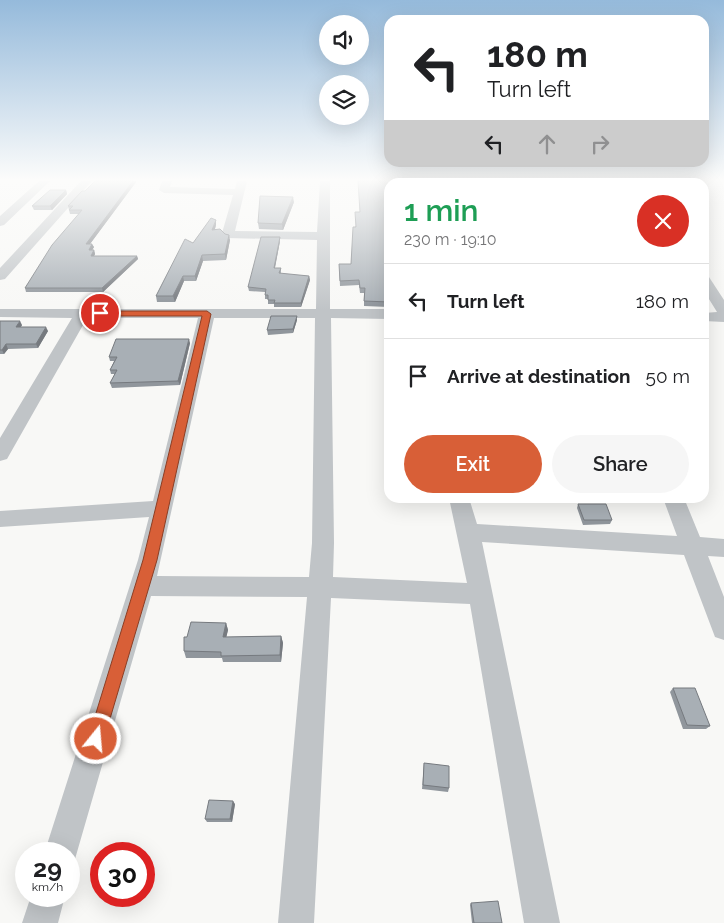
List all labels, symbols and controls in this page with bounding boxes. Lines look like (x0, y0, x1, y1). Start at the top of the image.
map controls (319, 15, 369, 125)
button: sound (319, 15, 369, 65)
text: 180 m (487, 34, 588, 75)
icon: left (404, 35, 469, 100)
button: layers (319, 75, 369, 125)
text: Turn left (487, 76, 571, 102)
icon: left (480, 130, 508, 158)
icon: ahead (533, 130, 561, 158)
icon: right (586, 130, 614, 158)
text: 1 min (404, 193, 479, 228)
button: close (637, 195, 689, 247)
text: 230 m · 19:10 (404, 230, 497, 249)
icon: left (404, 287, 432, 315)
text: Turn left (447, 290, 524, 312)
text: 180 m (636, 290, 689, 312)
pin (79, 292, 121, 334)
icon: arrive (86, 299, 114, 327)
icon: arrive (404, 362, 432, 390)
text: Arrive at destination (447, 365, 631, 387)
text: 50 m (646, 365, 690, 387)
button: Exit (404, 435, 542, 493)
button: Share (552, 435, 689, 493)
position arrow (69, 712, 121, 764)
speed limit sign: 30 (90, 842, 155, 907)
text: 29 (33, 853, 62, 883)
text: km/h (32, 880, 63, 894)

